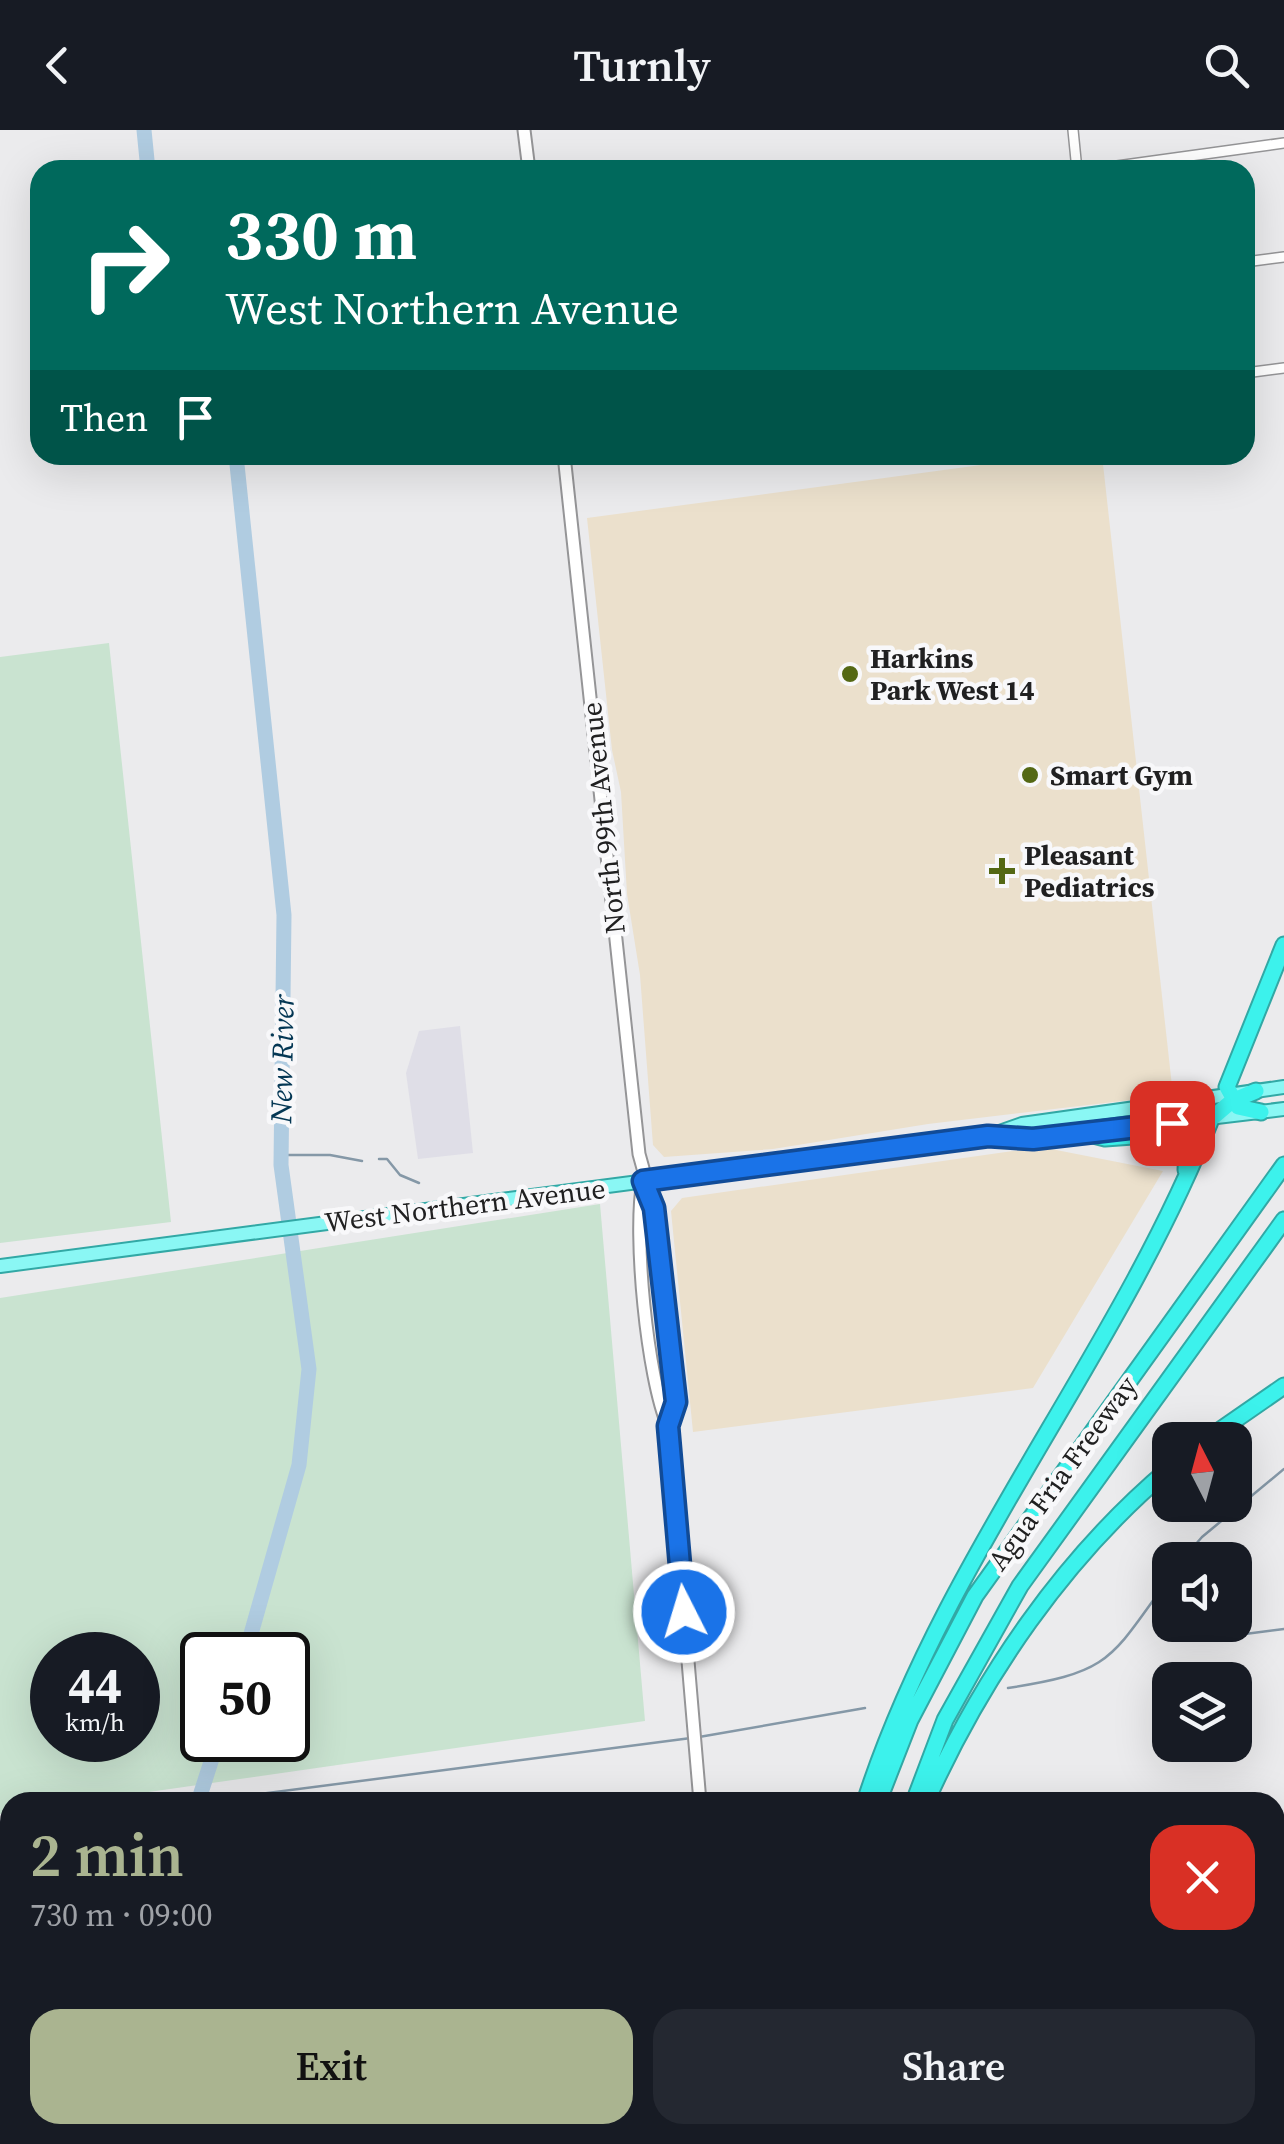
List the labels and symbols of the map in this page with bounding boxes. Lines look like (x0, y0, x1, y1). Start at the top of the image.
place label: Harkins Park West 14 (870, 639, 1035, 709)
marker: Harkins Park West 14 (839, 663, 861, 685)
street label: North 99th Avenue (572, 700, 634, 936)
place label: Smart Gym (1050, 756, 1193, 794)
marker: Smart Gym (1019, 764, 1041, 786)
place label: Pleasant Pediatrics (1024, 836, 1155, 906)
marker: Pleasant Pediatrics (989, 858, 1015, 884)
water label: New River (260, 993, 304, 1125)
pin (1130, 1081, 1215, 1166)
street label: West Northern Avenue (323, 1169, 607, 1241)
street label: Agua Fria Freeway (979, 1368, 1146, 1578)
north arrow (1152, 1422, 1252, 1522)
position arrow (632, 1560, 736, 1664)
speed limit sign: 50 (180, 1632, 310, 1762)

